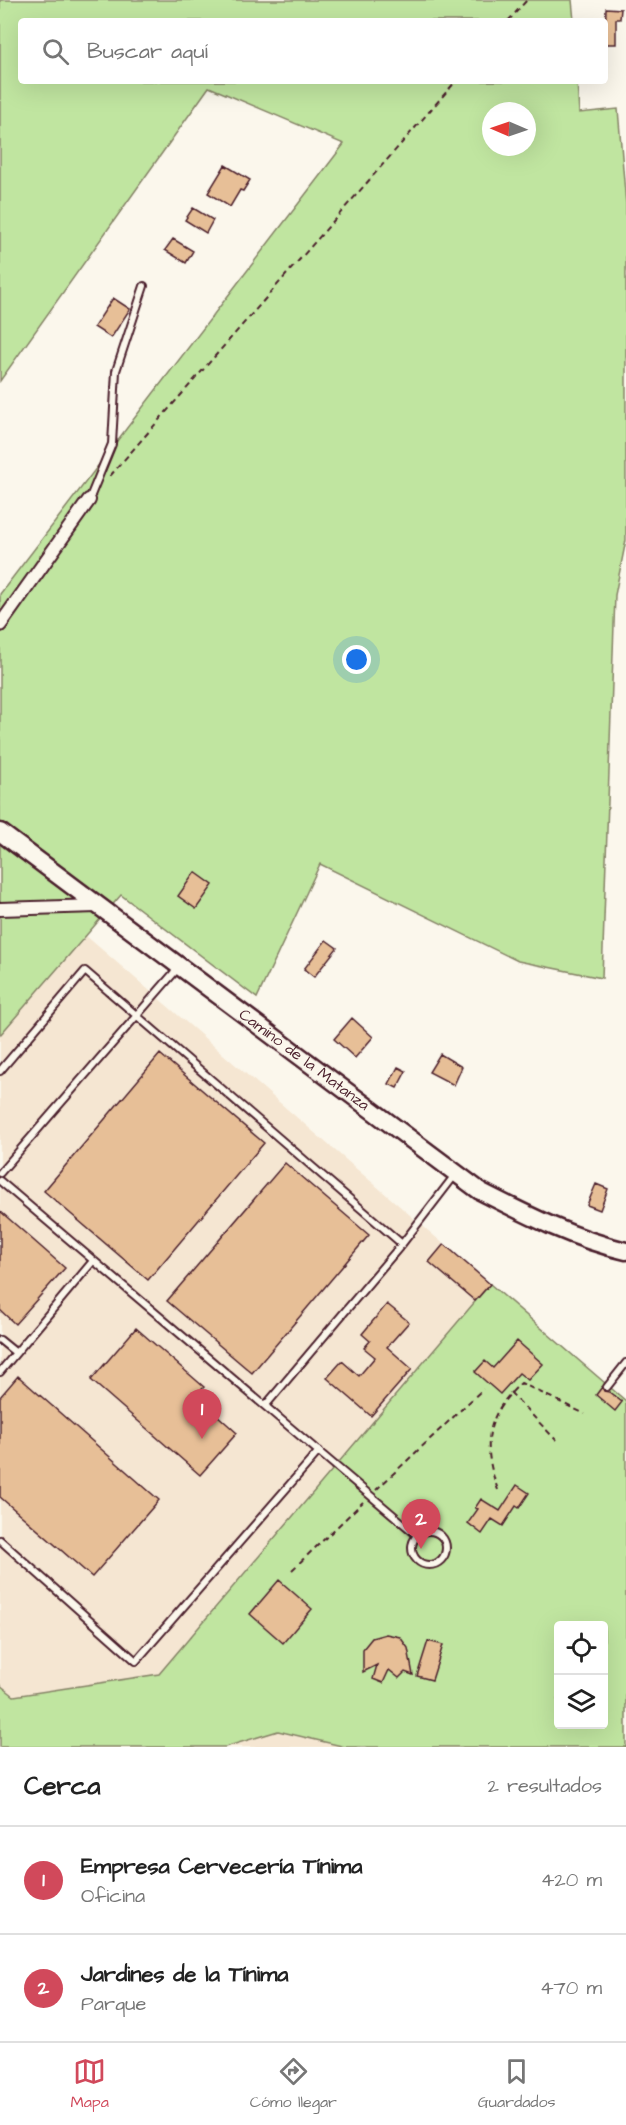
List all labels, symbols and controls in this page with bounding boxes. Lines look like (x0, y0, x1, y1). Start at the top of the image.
search box (18, 18, 608, 84)
icon: search (39, 35, 72, 68)
text: Buscar aquí (87, 36, 208, 67)
north arrow (482, 102, 536, 156)
your location (342, 645, 371, 674)
street label: Camino de la Matanza (234, 1003, 374, 1116)
pin: 1 (182, 1390, 222, 1439)
pin: 2 (402, 1500, 440, 1549)
map controls (554, 1621, 608, 1729)
button: locate (554, 1621, 608, 1675)
button: layers (554, 1675, 608, 1729)
text: Cerca (24, 1768, 101, 1804)
text: 2 resultados (488, 1772, 602, 1800)
text: Empresa Cervecería Tínima (81, 1851, 362, 1882)
text: 1 (42, 1866, 45, 1894)
text: 420 m (541, 1866, 602, 1894)
text: Oficina (81, 1882, 145, 1910)
text: Jardines de la Tínima (81, 1959, 288, 1990)
text: 2 (38, 1974, 49, 2002)
text: 470 m (540, 1974, 602, 2002)
text: Parque (81, 1990, 146, 2018)
tab: Mapa (70, 2055, 109, 2113)
tab: Cómo llegar (250, 2055, 337, 2113)
tab: Guardados (478, 2055, 556, 2113)

